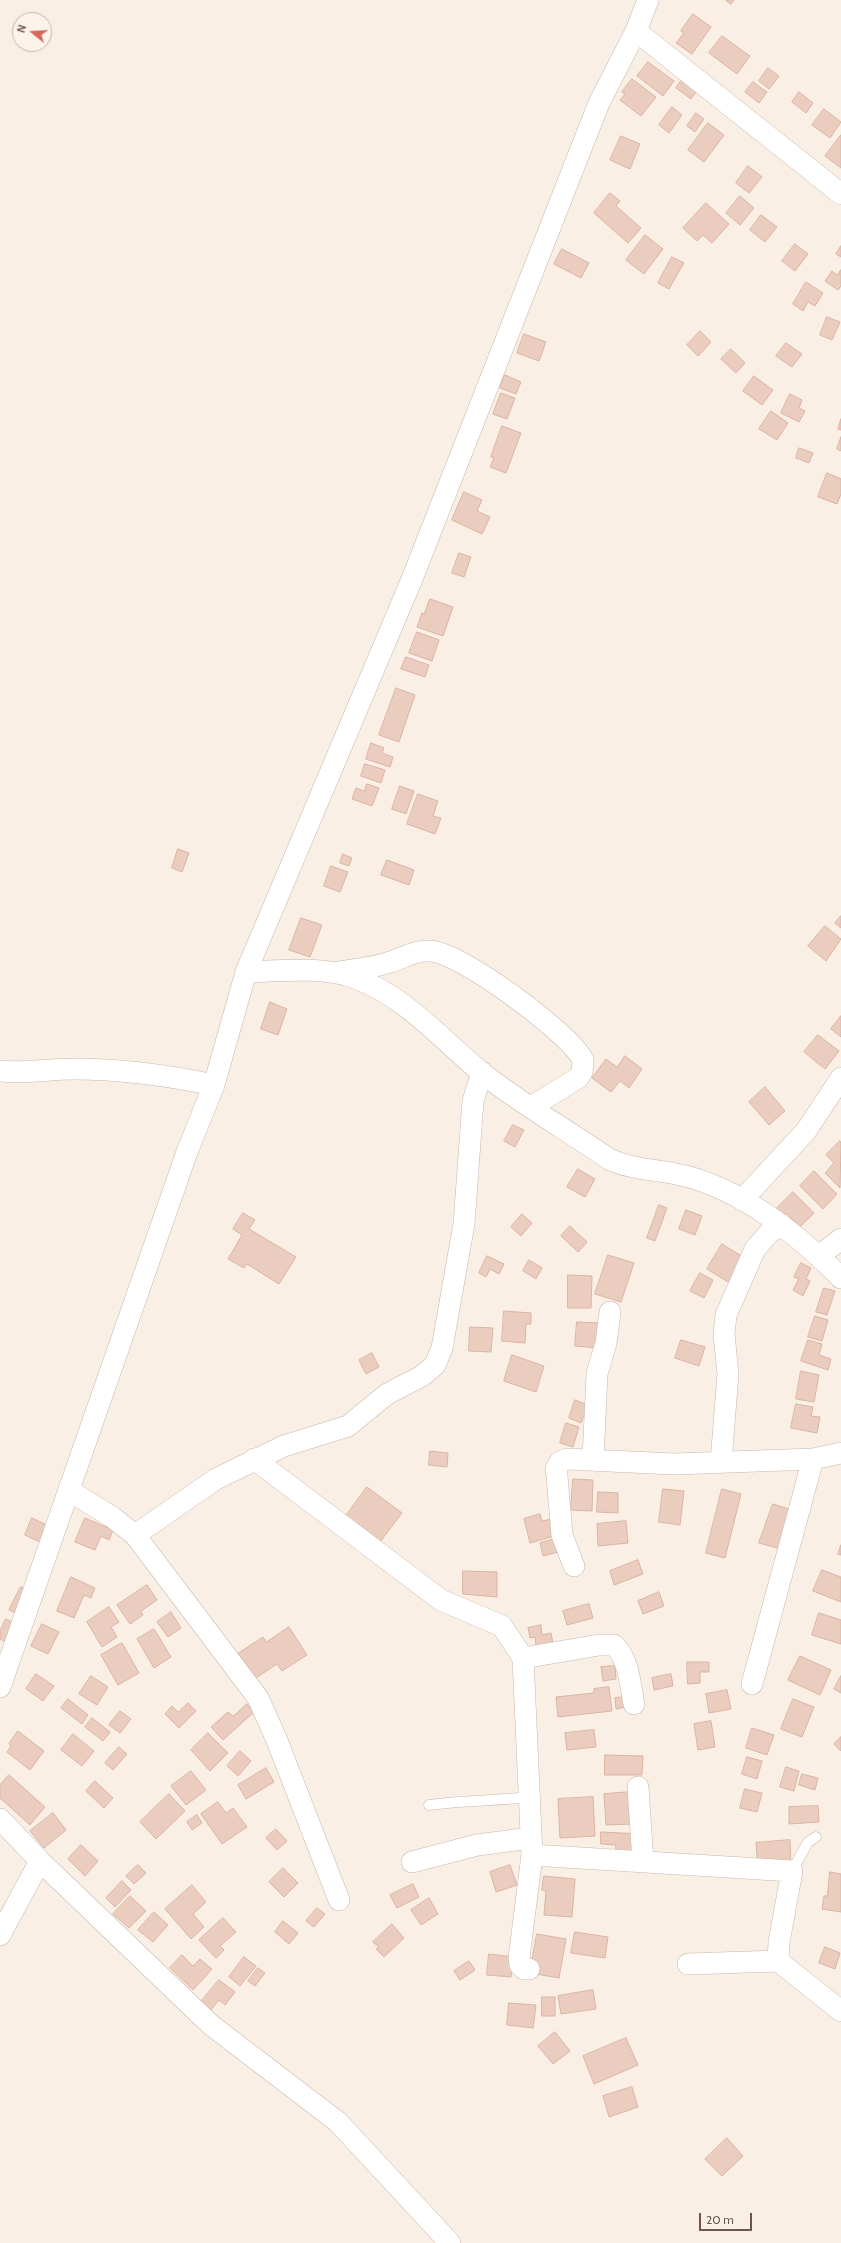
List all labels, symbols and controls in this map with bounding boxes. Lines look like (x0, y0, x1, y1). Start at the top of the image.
north arrow (12, 12, 52, 52)
text: N (14, 23, 29, 34)
scale bar (701, 2205, 754, 2231)
text: 20 m (706, 2212, 734, 2227)

